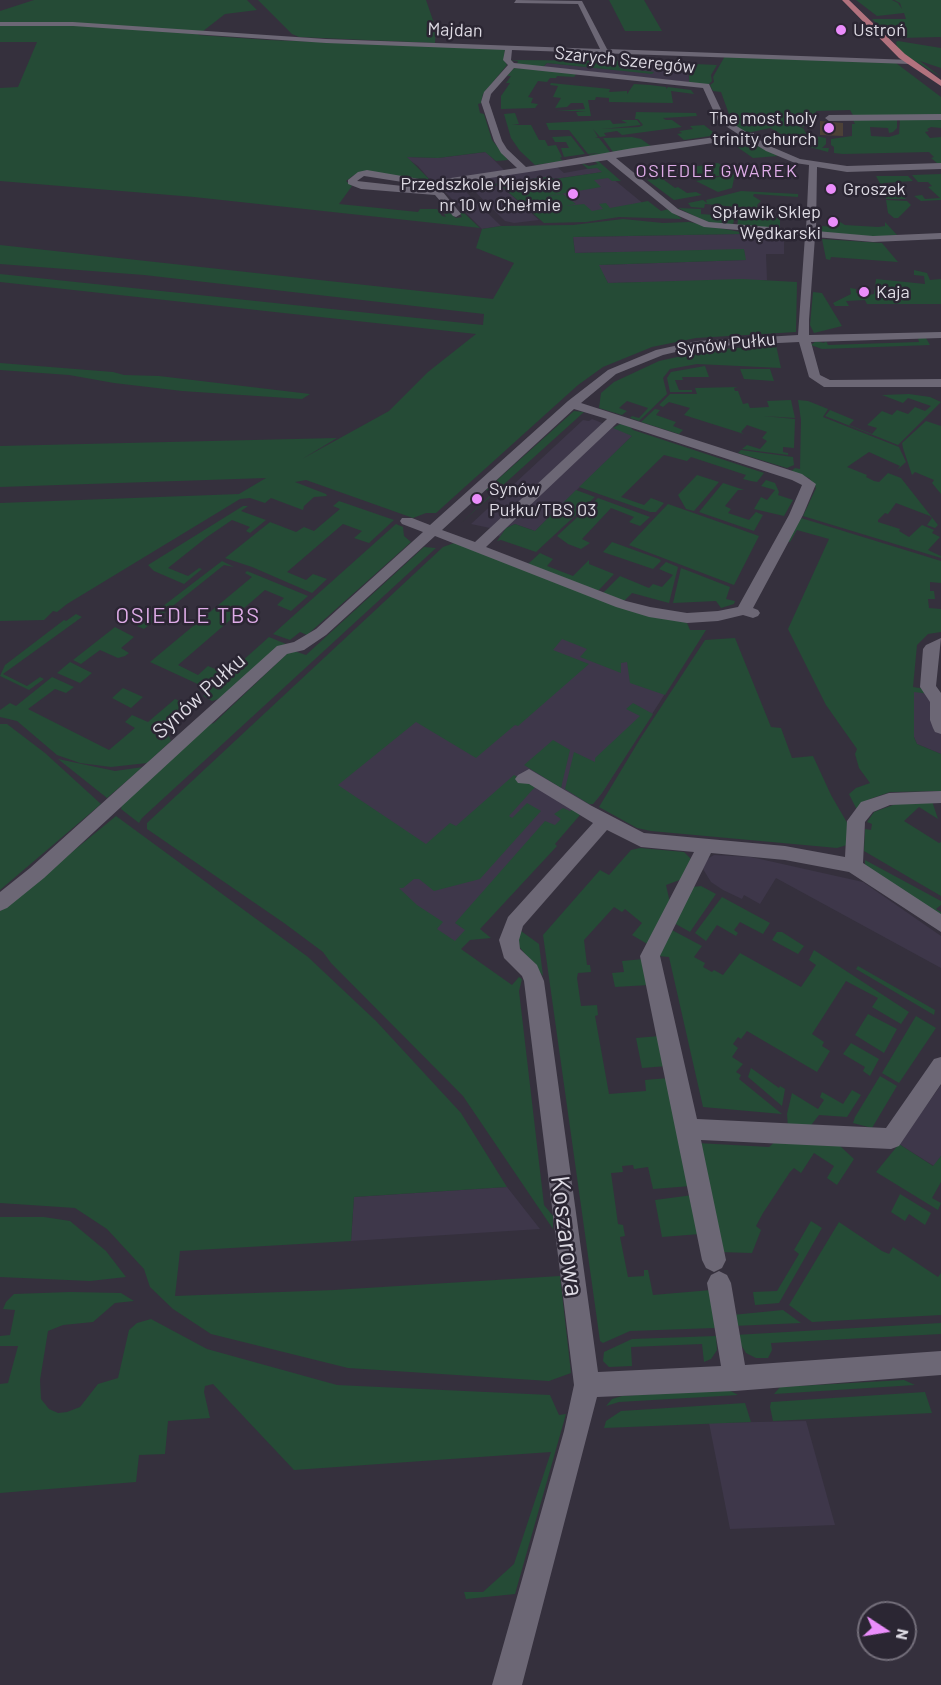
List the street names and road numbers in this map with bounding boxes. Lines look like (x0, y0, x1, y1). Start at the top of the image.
street label: Majdan (427, 18, 483, 42)
street label: Szarych Szeregów (554, 42, 696, 78)
street label: Synów Pułku (675, 328, 777, 360)
street label: Synów Pułku (147, 648, 251, 744)
street label: Koszarowa (544, 1174, 590, 1298)

